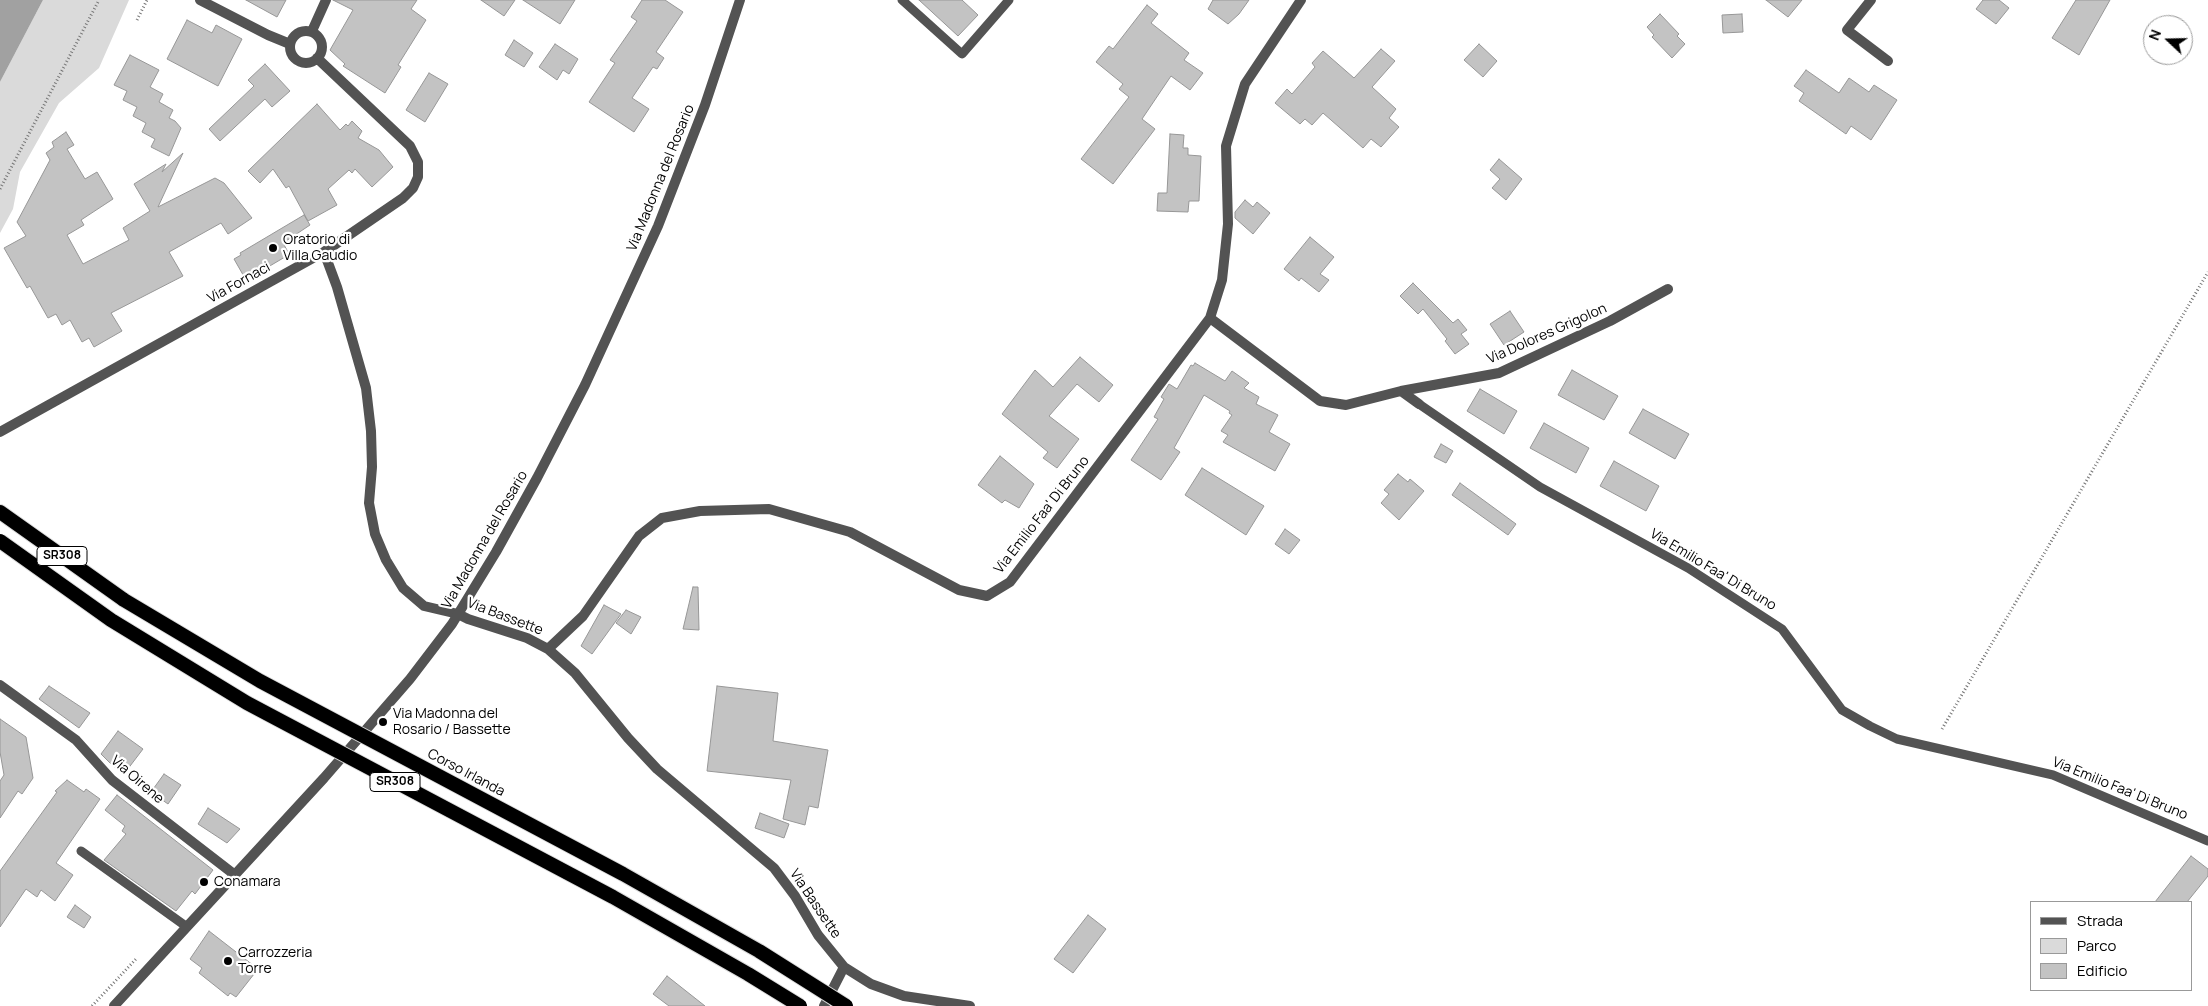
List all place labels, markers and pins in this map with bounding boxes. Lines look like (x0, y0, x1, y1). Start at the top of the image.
place label: Oratorio di Villa Gaudio (283, 232, 357, 264)
marker: Oratorio di Villa Gaudio (267, 242, 279, 254)
place label: Via Madonna del Rosario / Bassette (393, 706, 511, 739)
marker: Via Madonna del Rosario / Bassette (377, 716, 389, 728)
place label: Conamara (214, 874, 281, 890)
marker: Conamara (198, 876, 210, 888)
place label: Carrozzeria Torre (238, 945, 312, 978)
marker: Carrozzeria Torre (222, 955, 234, 967)

